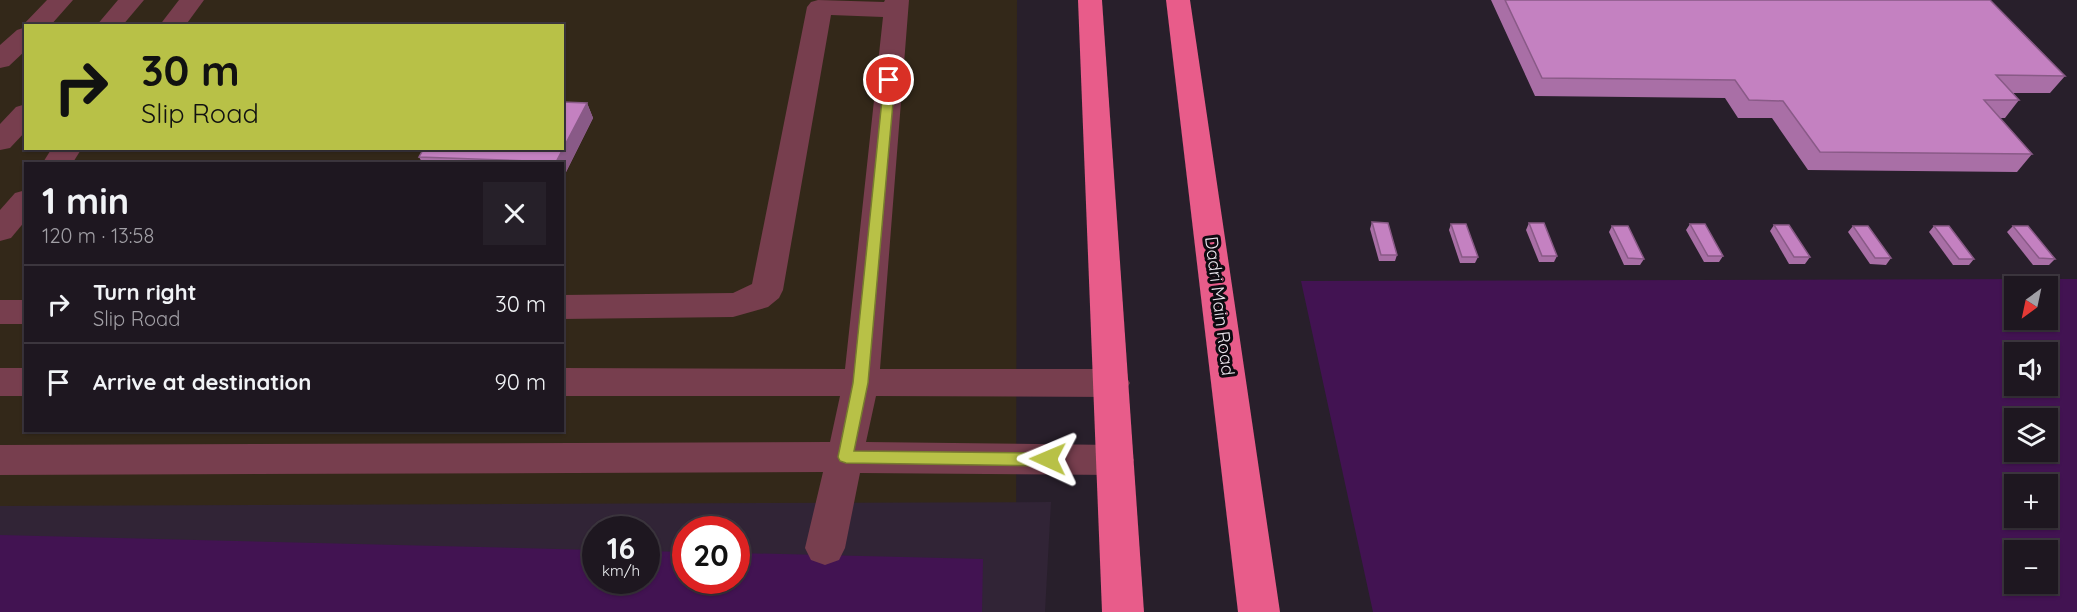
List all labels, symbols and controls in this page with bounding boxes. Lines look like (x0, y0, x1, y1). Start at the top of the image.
text: 30 m (141, 44, 240, 97)
icon: right (42, 48, 120, 126)
pin (863, 54, 914, 105)
icon: arrive (872, 63, 905, 96)
text: Slip Road (141, 96, 259, 130)
text: 1 min (42, 178, 129, 223)
button: close (483, 182, 546, 245)
text: 120 m · 13:58 (42, 223, 154, 248)
street label: Dadri Main Road (1200, 235, 1240, 377)
north arrow (2004, 276, 2058, 330)
map controls (2004, 276, 2058, 594)
text: Turn right (93, 278, 197, 306)
icon: right (42, 288, 75, 321)
text: 30 m (495, 290, 546, 318)
text: Slip Road (93, 306, 180, 331)
button: sound (2004, 342, 2058, 396)
icon: arrive (42, 366, 75, 399)
text: Arrive at destination (93, 368, 311, 396)
text: 90 m (495, 368, 546, 396)
button: layers (2004, 408, 2058, 462)
position arrow (1016, 427, 1080, 491)
button: + (2004, 474, 2058, 528)
speed limit sign: 20 (672, 516, 750, 594)
text: 16 (607, 529, 635, 567)
button: − (2004, 540, 2058, 594)
text: km/h (602, 561, 640, 580)

